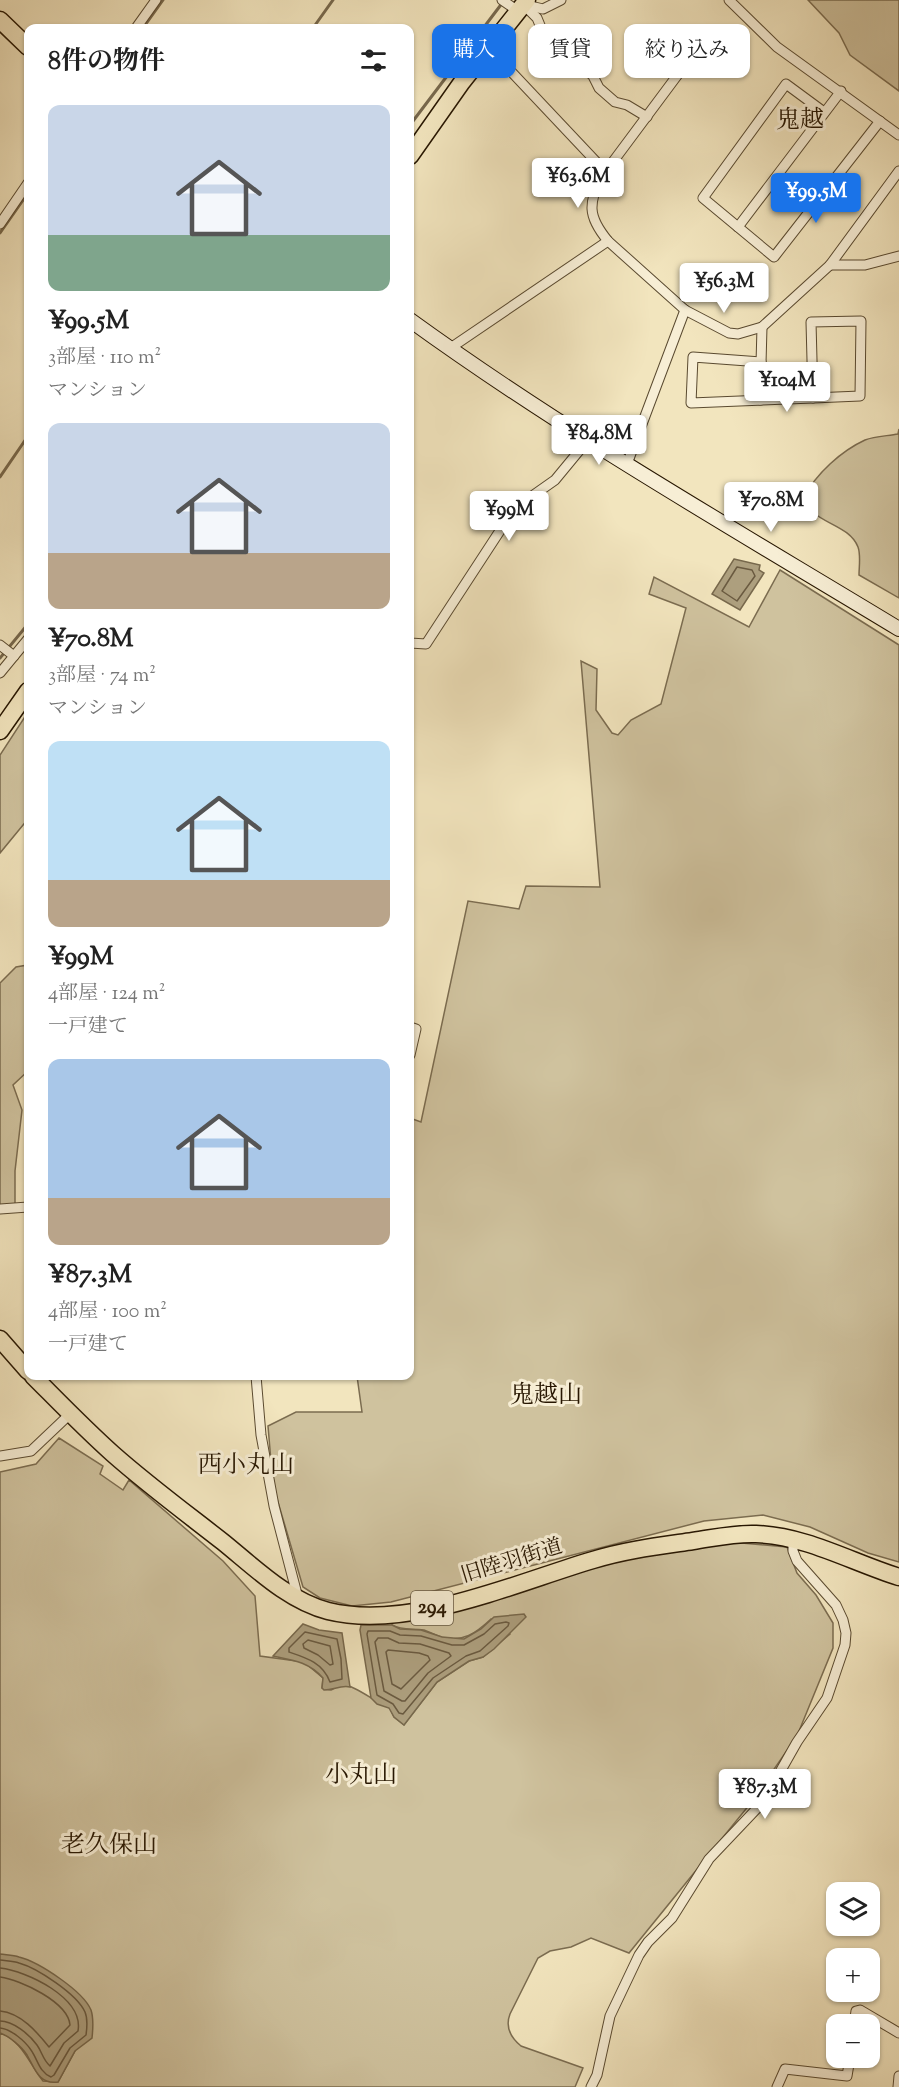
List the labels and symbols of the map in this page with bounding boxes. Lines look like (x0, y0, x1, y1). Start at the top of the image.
district label: 鬼越 (776, 104, 824, 138)
pin: ¥63.6M (529, 158, 627, 209)
pin: ¥99.5M (767, 173, 865, 224)
pin: ¥56.3M (675, 263, 773, 314)
pin: ¥104M (745, 362, 829, 413)
pin: ¥84.8M (550, 415, 648, 466)
pin: ¥70.8M (722, 482, 820, 533)
pin: ¥99M (473, 491, 545, 542)
district label: 鬼越山 (510, 1379, 582, 1413)
district label: 西小丸山 (198, 1449, 294, 1483)
street label: 旧陸羽街道 (457, 1532, 567, 1592)
road number: 294 (411, 1591, 453, 1625)
district label: 小丸山 (325, 1759, 397, 1793)
pin: ¥87.3M (716, 1769, 814, 1820)
district label: 老久保山 (61, 1829, 157, 1863)

